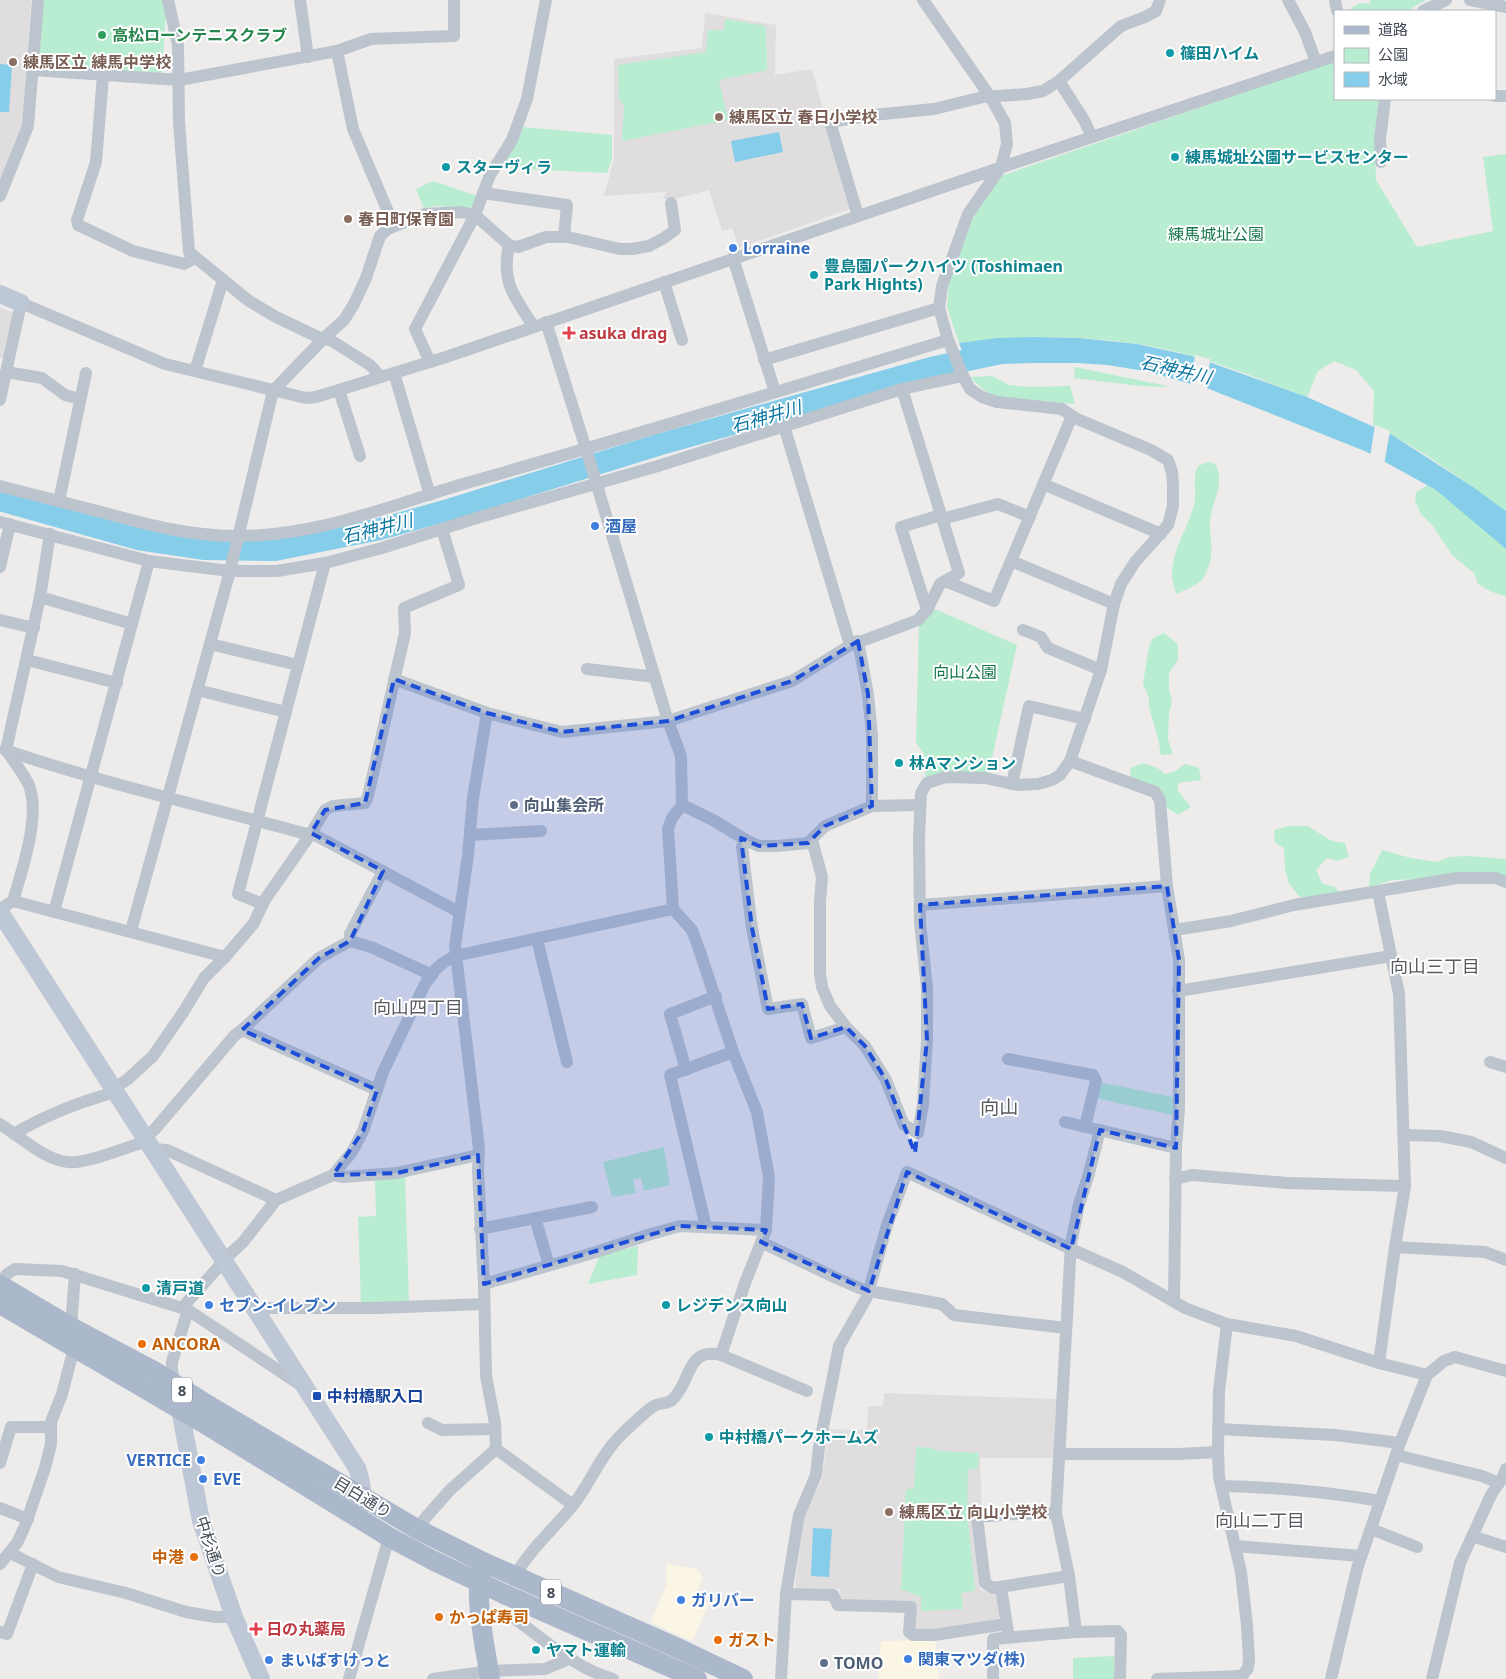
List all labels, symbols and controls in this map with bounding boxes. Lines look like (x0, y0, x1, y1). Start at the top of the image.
legend (1334, 10, 1496, 100)
text: 道路 (1378, 19, 1408, 39)
place label: 高松ローンテニスクラブ (112, 24, 287, 46)
marker: 高松ローンテニスクラブ (96, 29, 108, 41)
place label: 篠田ハイム (1180, 42, 1259, 64)
text: 公園 (1378, 44, 1408, 64)
marker: 篠田ハイム (1164, 47, 1176, 59)
place label: 練馬区立 練馬中学校 (23, 51, 171, 73)
marker: 練馬区立 練馬中学校 (7, 56, 19, 68)
text: 水域 (1378, 69, 1408, 89)
place label: 練馬区立 春日小学校 (729, 106, 877, 128)
marker: 練馬区立 春日小学校 (713, 111, 725, 123)
place label: 練馬城址公園サービスセンター (1185, 146, 1409, 168)
marker: 練馬城址公園サービスセンター (1169, 151, 1181, 163)
place label: スターヴィラ (456, 156, 552, 178)
marker: スターヴィラ (440, 161, 452, 173)
place label: 春日町保育園 (358, 208, 454, 230)
marker: 春日町保育園 (342, 213, 354, 225)
park label: 練馬城址公園 (1168, 223, 1264, 245)
place label: Lorraine (743, 237, 810, 259)
marker: Lorraine (727, 242, 739, 254)
place label: 豊島園パークハイツ (Toshimaen Park Hights) (824, 255, 1063, 295)
marker: 豊島園パークハイツ (Toshimaen Park Hights) (808, 269, 820, 281)
place label: asuka drag (579, 322, 667, 344)
marker: asuka drag (563, 327, 575, 339)
water label: 石神井川 (1138, 349, 1216, 389)
water label: 石神井川 (728, 394, 806, 437)
water label: 石神井川 (339, 507, 417, 548)
place label: 酒屋 (605, 515, 637, 537)
marker: 酒屋 (589, 520, 601, 532)
park label: 向山公園 (933, 661, 997, 683)
place label: 林Aマンション (909, 752, 1016, 774)
marker: 林Aマンション (893, 757, 905, 769)
place label: 向山集会所 (524, 794, 604, 816)
marker: 向山集会所 (508, 799, 520, 811)
district label: 向山三丁目 (1390, 954, 1480, 978)
district label: 向山四丁目 (373, 995, 463, 1019)
district label: 向山 (980, 1094, 1018, 1120)
place label: 清戸道 (156, 1277, 204, 1299)
marker: 清戸道 (140, 1282, 152, 1294)
place label: セブン-イレブン (219, 1294, 336, 1316)
place label: レジデンス向山 (676, 1294, 788, 1316)
marker: セブン-イレブン (203, 1299, 215, 1311)
marker: レジデンス向山 (660, 1299, 672, 1311)
place label: ANCORA (152, 1333, 221, 1355)
marker: ANCORA (136, 1338, 148, 1350)
road number: 8 (172, 1378, 192, 1402)
place label: 中村橋駅入口 (327, 1385, 423, 1407)
marker: 中村橋駅入口 (311, 1390, 323, 1402)
place label: 中村橋パークホームズ (719, 1426, 879, 1448)
marker: 中村橋パークホームズ (703, 1431, 715, 1443)
place label: VERTICE (126, 1449, 191, 1471)
marker: VERTICE (195, 1454, 207, 1466)
place label: EVE (213, 1468, 241, 1490)
street label: 目白通り (330, 1471, 396, 1523)
marker: EVE (197, 1473, 209, 1485)
place label: 練馬区立 向山小学校 (899, 1501, 1047, 1523)
marker: 練馬区立 向山小学校 (883, 1506, 895, 1518)
district label: 向山二丁目 (1215, 1508, 1305, 1532)
street label: 中杉通り (191, 1513, 231, 1581)
place label: 中港 (152, 1546, 184, 1568)
marker: 中港 (188, 1551, 200, 1563)
road number: 8 (541, 1580, 561, 1604)
place label: ガリバー (691, 1589, 755, 1611)
marker: ガリバー (675, 1594, 687, 1606)
place label: かっぱ寿司 (449, 1606, 529, 1628)
marker: かっぱ寿司 (433, 1611, 445, 1623)
place label: 日の丸薬局 (266, 1618, 346, 1640)
marker: 日の丸薬局 (250, 1623, 262, 1635)
place label: ガスト (728, 1629, 776, 1651)
marker: ガスト (712, 1634, 724, 1646)
place label: ヤマト運輸 (546, 1639, 626, 1661)
marker: ヤマト運輸 (530, 1644, 542, 1656)
place label: 関東マツダ(株) (918, 1648, 1025, 1670)
place label: まいばすけっと (279, 1649, 391, 1671)
place label: TOMO (834, 1652, 883, 1674)
marker: 関東マツダ(株) (902, 1653, 914, 1665)
marker: まいばすけっと (263, 1654, 275, 1666)
marker: TOMO (818, 1657, 830, 1669)

